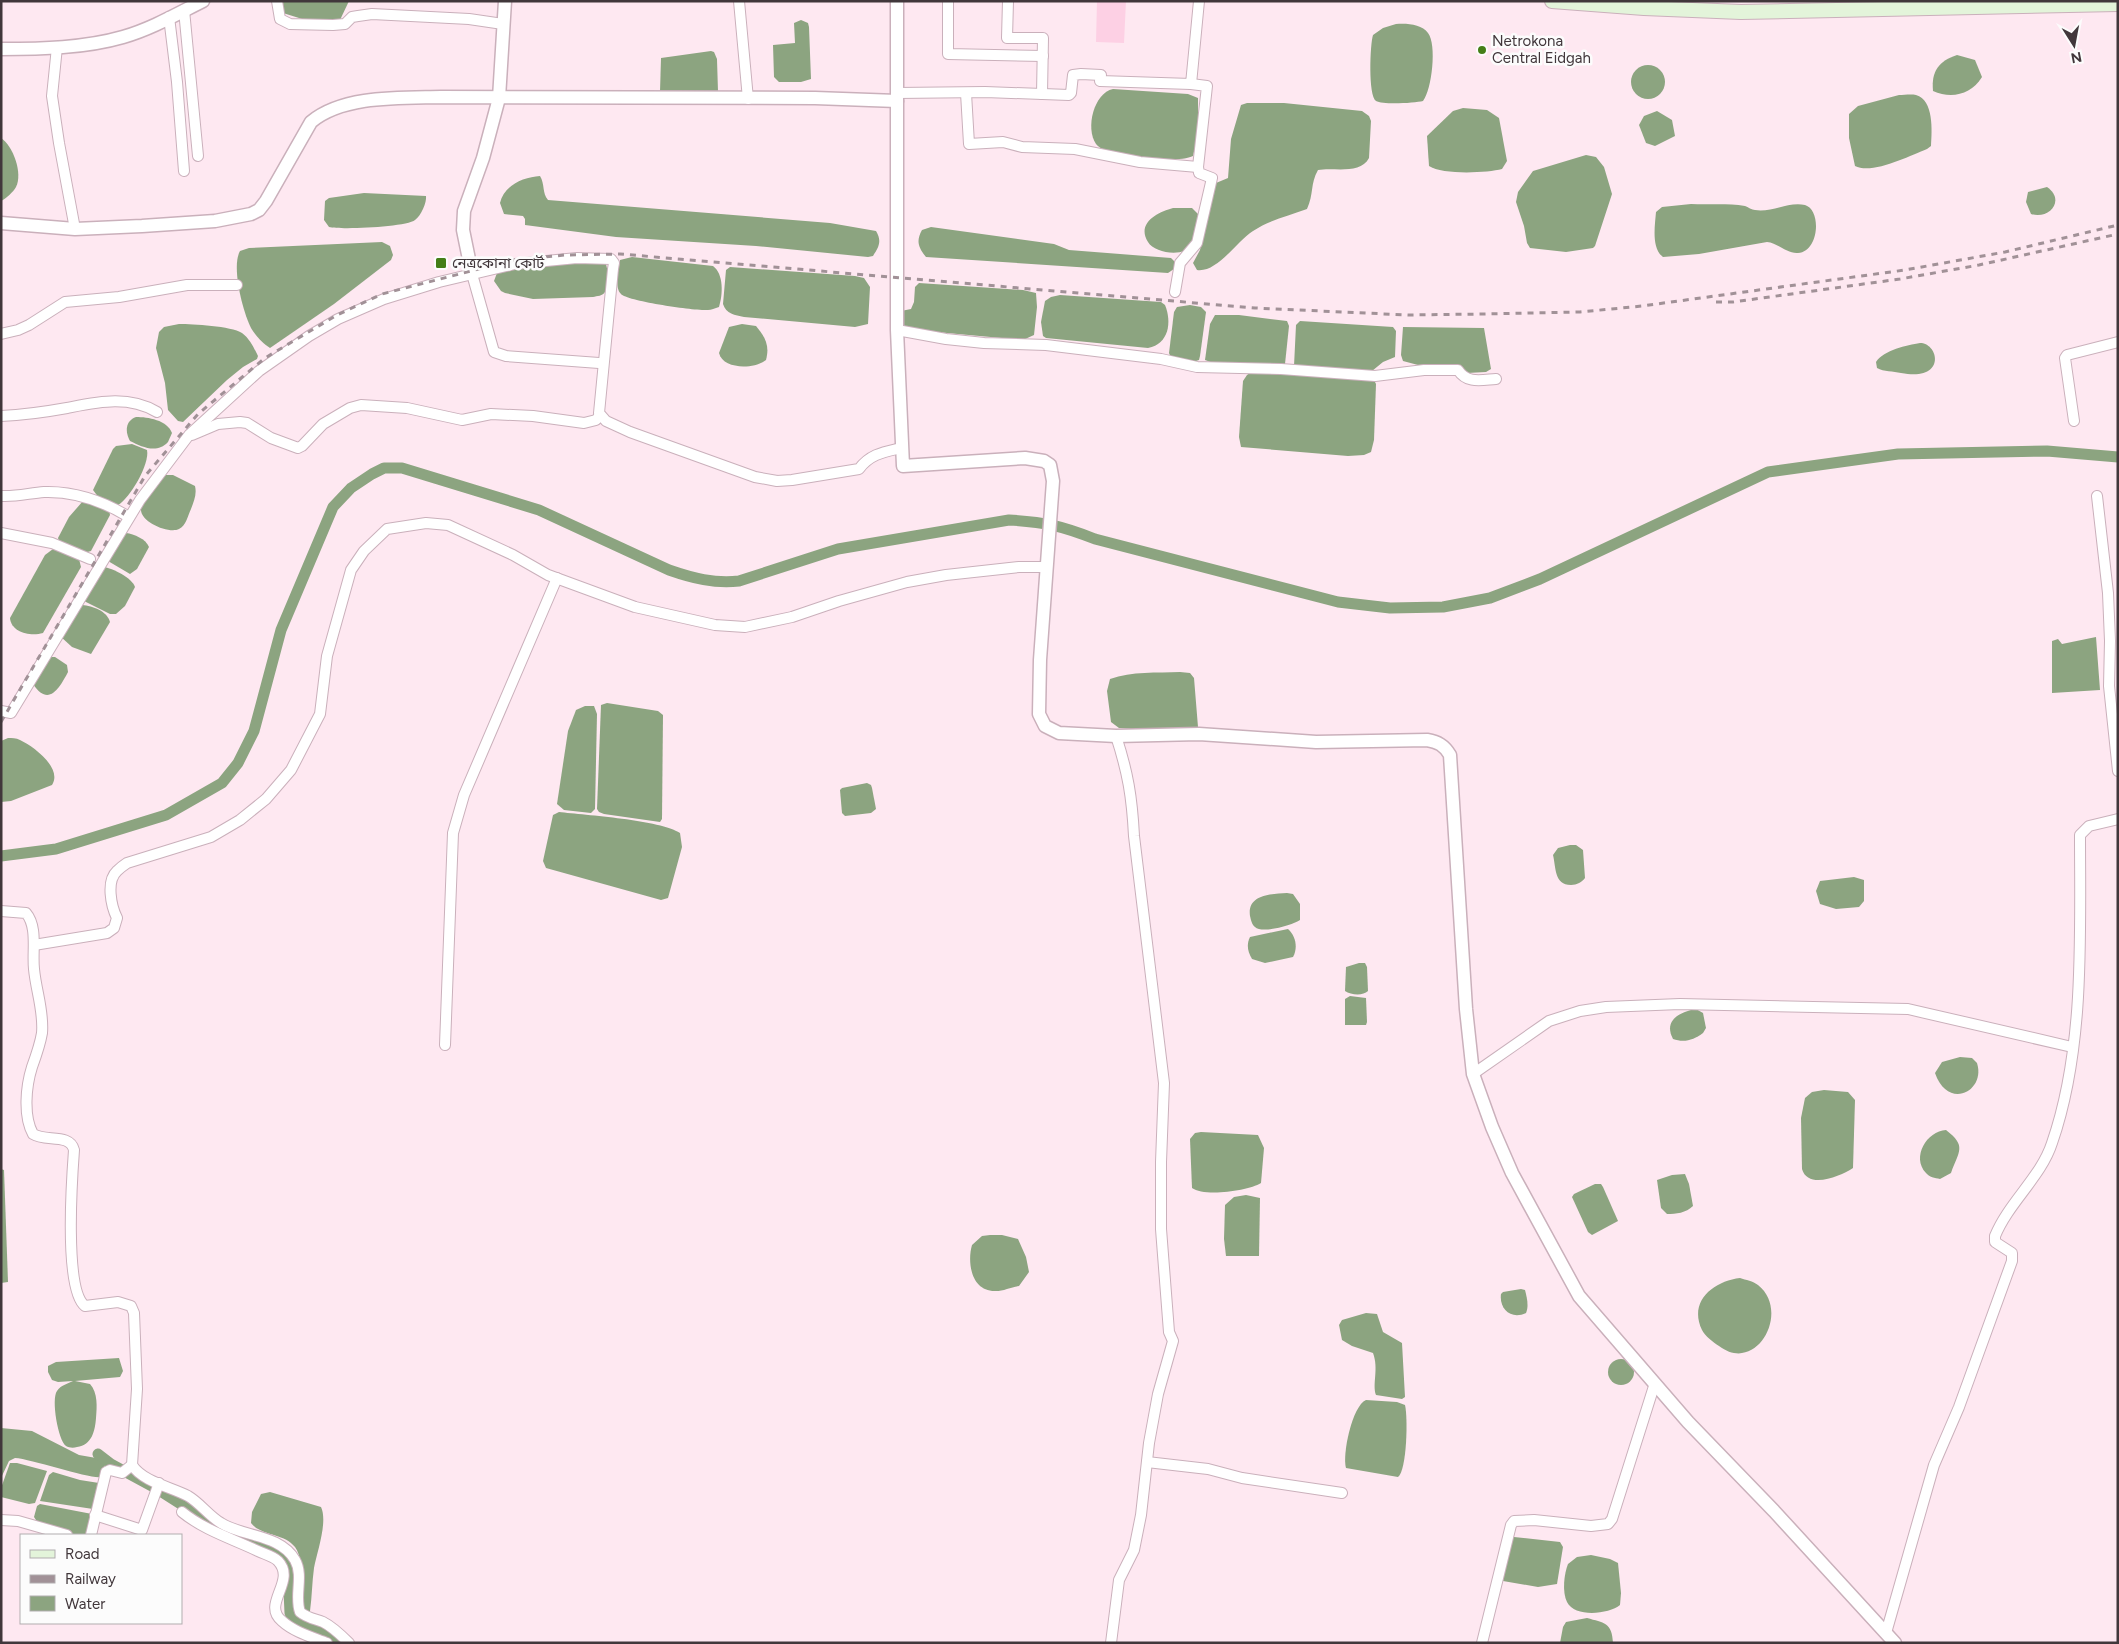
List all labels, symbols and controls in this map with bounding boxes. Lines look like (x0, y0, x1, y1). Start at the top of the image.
north arrow (2049, 20, 2099, 70)
place label: Netrokona Central Eidgah (1492, 32, 1591, 67)
marker: Netrokona Central Eidgah (1476, 44, 1488, 56)
text: N (2069, 48, 2083, 67)
place label: নেত্রকোনা কোর্ট (452, 254, 545, 272)
marker: নেত্রকোনা কোর্ট (434, 256, 448, 270)
legend (20, 1534, 182, 1624)
text: Road (65, 1545, 100, 1563)
text: Railway (65, 1570, 116, 1588)
text: Water (65, 1595, 105, 1613)

